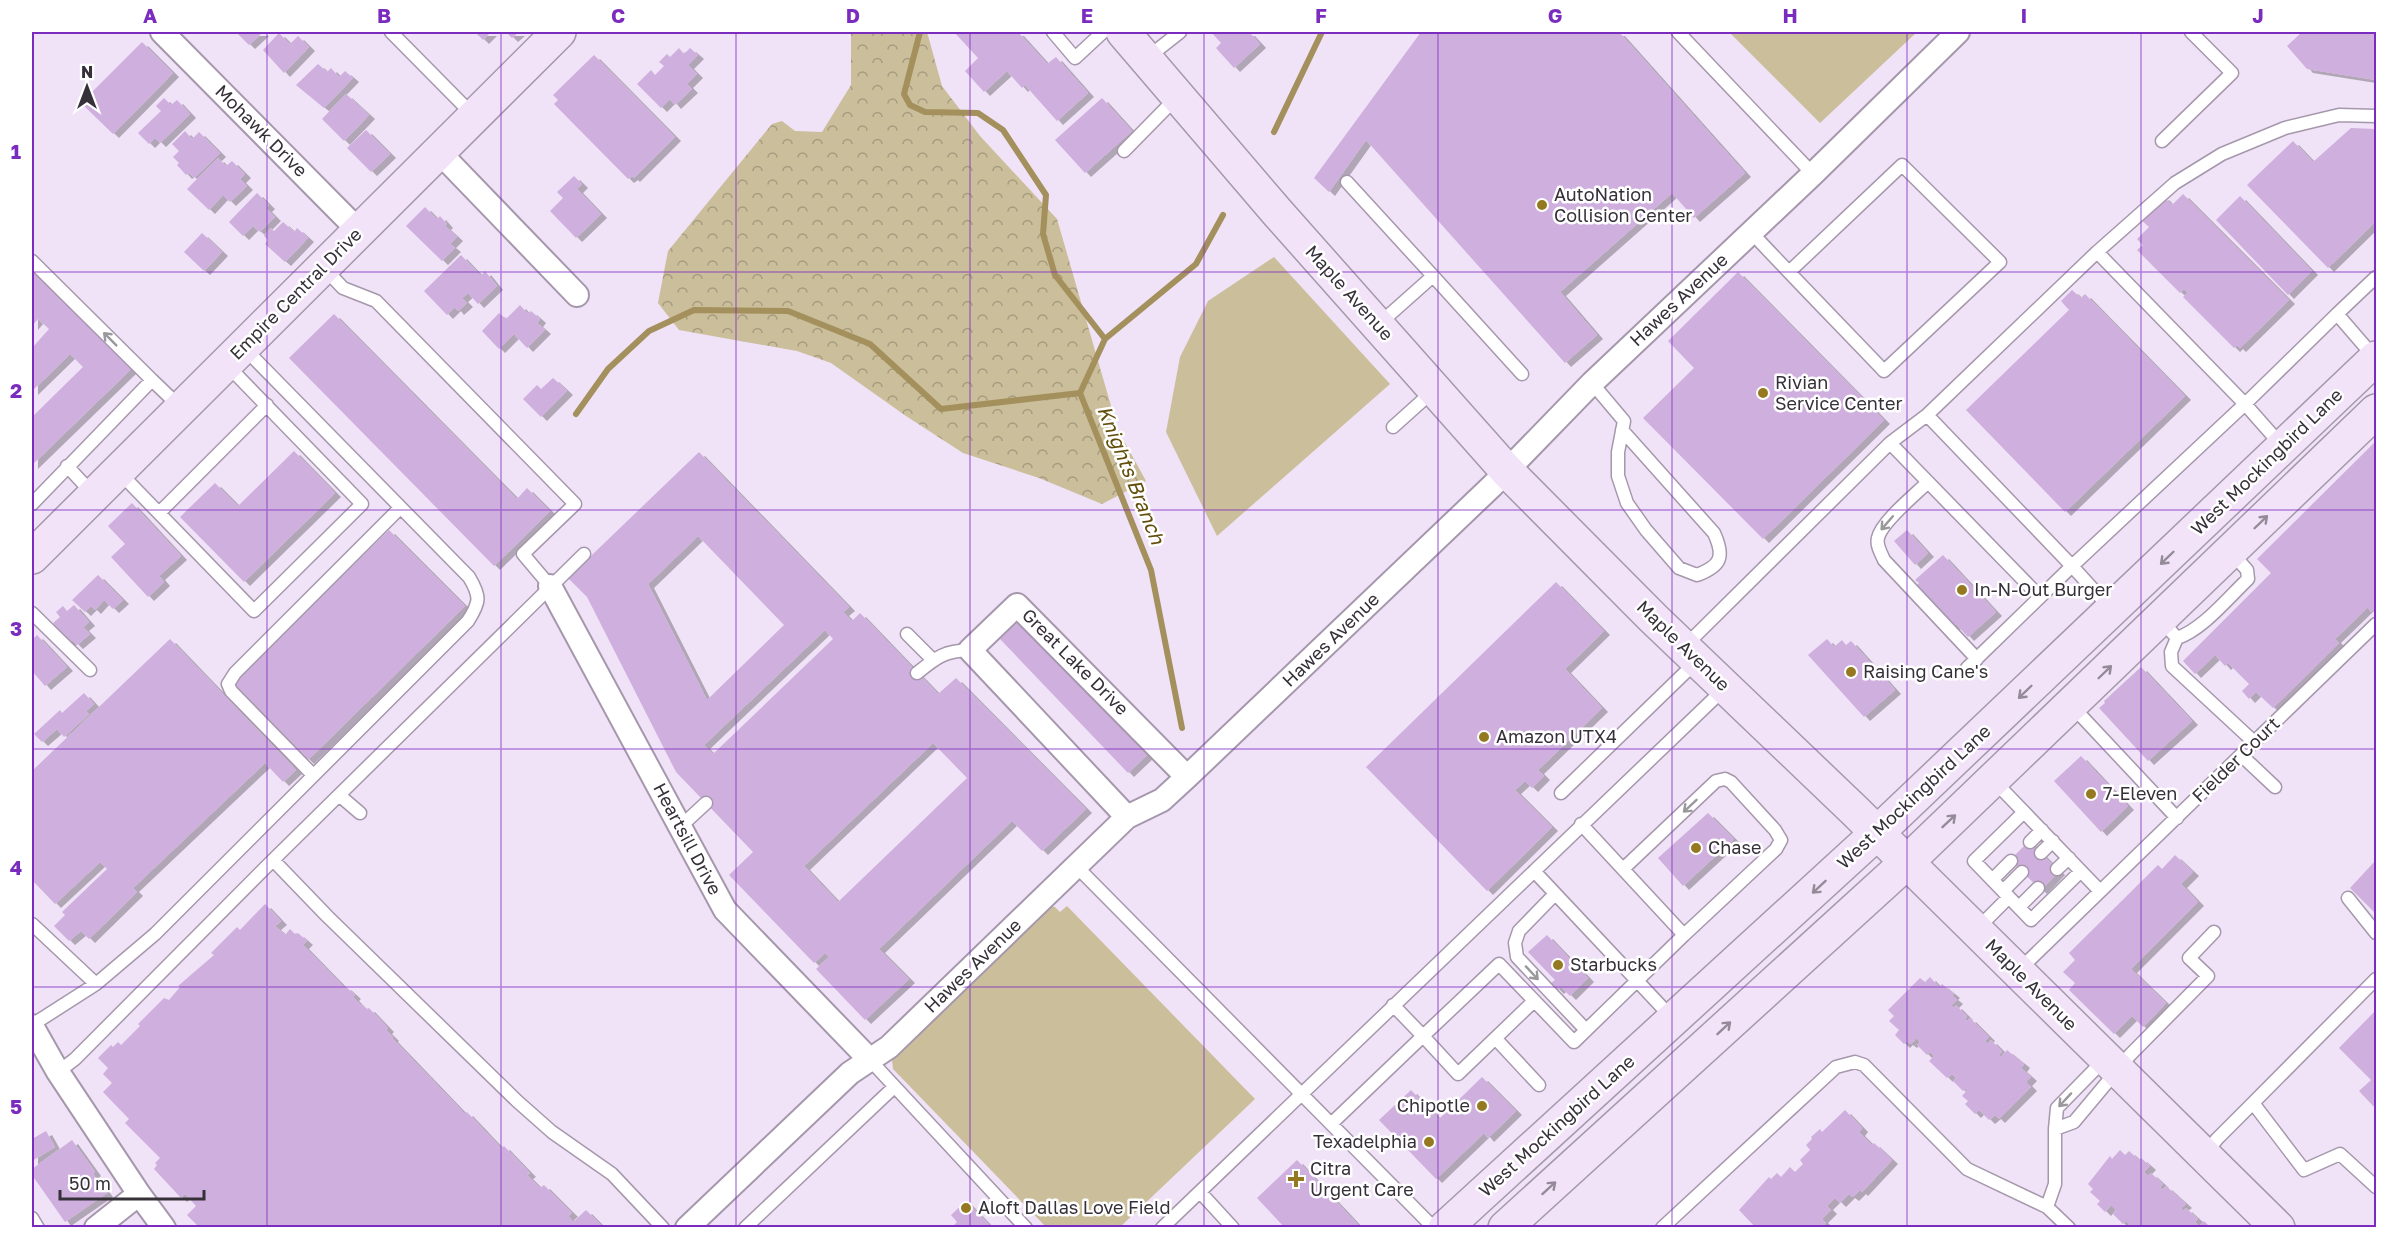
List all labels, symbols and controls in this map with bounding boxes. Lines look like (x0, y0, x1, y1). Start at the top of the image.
text: A (143, 3, 157, 27)
text: B (377, 3, 391, 27)
text: C (611, 3, 625, 27)
text: D (846, 3, 860, 27)
text: E (1081, 3, 1093, 27)
text: F (1315, 3, 1327, 27)
text: G (1548, 3, 1562, 27)
text: H (1782, 3, 1798, 27)
text: I (2021, 3, 2027, 27)
text: J (2252, 3, 2264, 27)
north arrow (57, 57, 117, 117)
text: N (81, 62, 93, 82)
street label: Mohawk Drive (211, 80, 312, 181)
text: 1 (11, 139, 21, 163)
place label: AutoNation Collision Center (1554, 183, 1692, 226)
marker: AutoNation Collision Center (1535, 198, 1549, 212)
street label: Empire Central Drive (225, 223, 366, 364)
street label: Maple Avenue (1301, 240, 1398, 345)
street label: Hawes Avenue (1625, 248, 1732, 350)
one-way arrow (103, 331, 117, 346)
place label: Rivian Service Center (1775, 371, 1902, 414)
text: 2 (10, 378, 22, 402)
street label: West Mockingbird Lane (2186, 383, 2347, 539)
marker: Rivian Service Center (1756, 386, 1770, 400)
water label: Knights Branch (1092, 402, 1171, 548)
one-way arrow (1880, 515, 1894, 530)
one-way arrow (2253, 515, 2268, 529)
one-way arrow (2159, 550, 2174, 565)
place label: In-N-Out Burger (1974, 578, 2112, 600)
marker: In-N-Out Burger (1955, 583, 1969, 597)
street label: Hawes Avenue (1277, 588, 1383, 691)
street label: Maple Avenue (1633, 595, 1735, 695)
street label: Great Lake Drive (1018, 603, 1134, 719)
text: 3 (10, 616, 22, 640)
place label: Raising Cane's (1863, 660, 1988, 682)
one-way arrow (2098, 664, 2113, 679)
marker: Raising Cane's (1844, 665, 1858, 679)
one-way arrow (2018, 685, 2033, 699)
street label: Fielder Court (2187, 712, 2284, 806)
street label: West Mockingbird Lane (1832, 719, 1995, 873)
place label: Amazon UTX4 (1496, 725, 1617, 747)
marker: Amazon UTX4 (1477, 730, 1491, 744)
street label: Heartsill Drive (649, 779, 727, 898)
place label: 7-Eleven (2103, 782, 2177, 804)
marker: 7-Eleven (2084, 787, 2098, 801)
one-way arrow (1683, 798, 1698, 812)
one-way arrow (1942, 814, 1957, 828)
place label: Chase (1708, 836, 1761, 858)
marker: Chase (1689, 841, 1703, 855)
text: 4 (10, 855, 22, 879)
one-way arrow (1812, 879, 1827, 893)
street label: Hawes Avenue (919, 914, 1025, 1017)
street label: Maple Avenue (1981, 934, 2082, 1035)
place label: Starbucks (1570, 953, 1657, 975)
marker: Starbucks (1551, 958, 1565, 972)
one-way arrow (1525, 965, 1539, 980)
one-way arrow (1716, 1022, 1731, 1036)
street label: West Mockingbird Lane (1474, 1050, 1639, 1201)
one-way arrow (2058, 1092, 2072, 1107)
text: 5 (10, 1094, 22, 1118)
place label: Chipotle (1397, 1094, 1470, 1116)
marker: Chipotle (1475, 1099, 1489, 1113)
place label: Texadelphia (1313, 1130, 1417, 1152)
marker: Texadelphia (1422, 1135, 1436, 1149)
place label: Citra Urgent Care (1310, 1157, 1414, 1200)
scale bar (60, 1163, 204, 1201)
marker: Citra Urgent Care (1287, 1170, 1305, 1188)
text: 50 m (69, 1172, 111, 1194)
one-way arrow (1541, 1181, 1556, 1195)
place label: Aloft Dallas Love Field (978, 1196, 1171, 1218)
marker: Aloft Dallas Love Field (959, 1201, 973, 1215)

